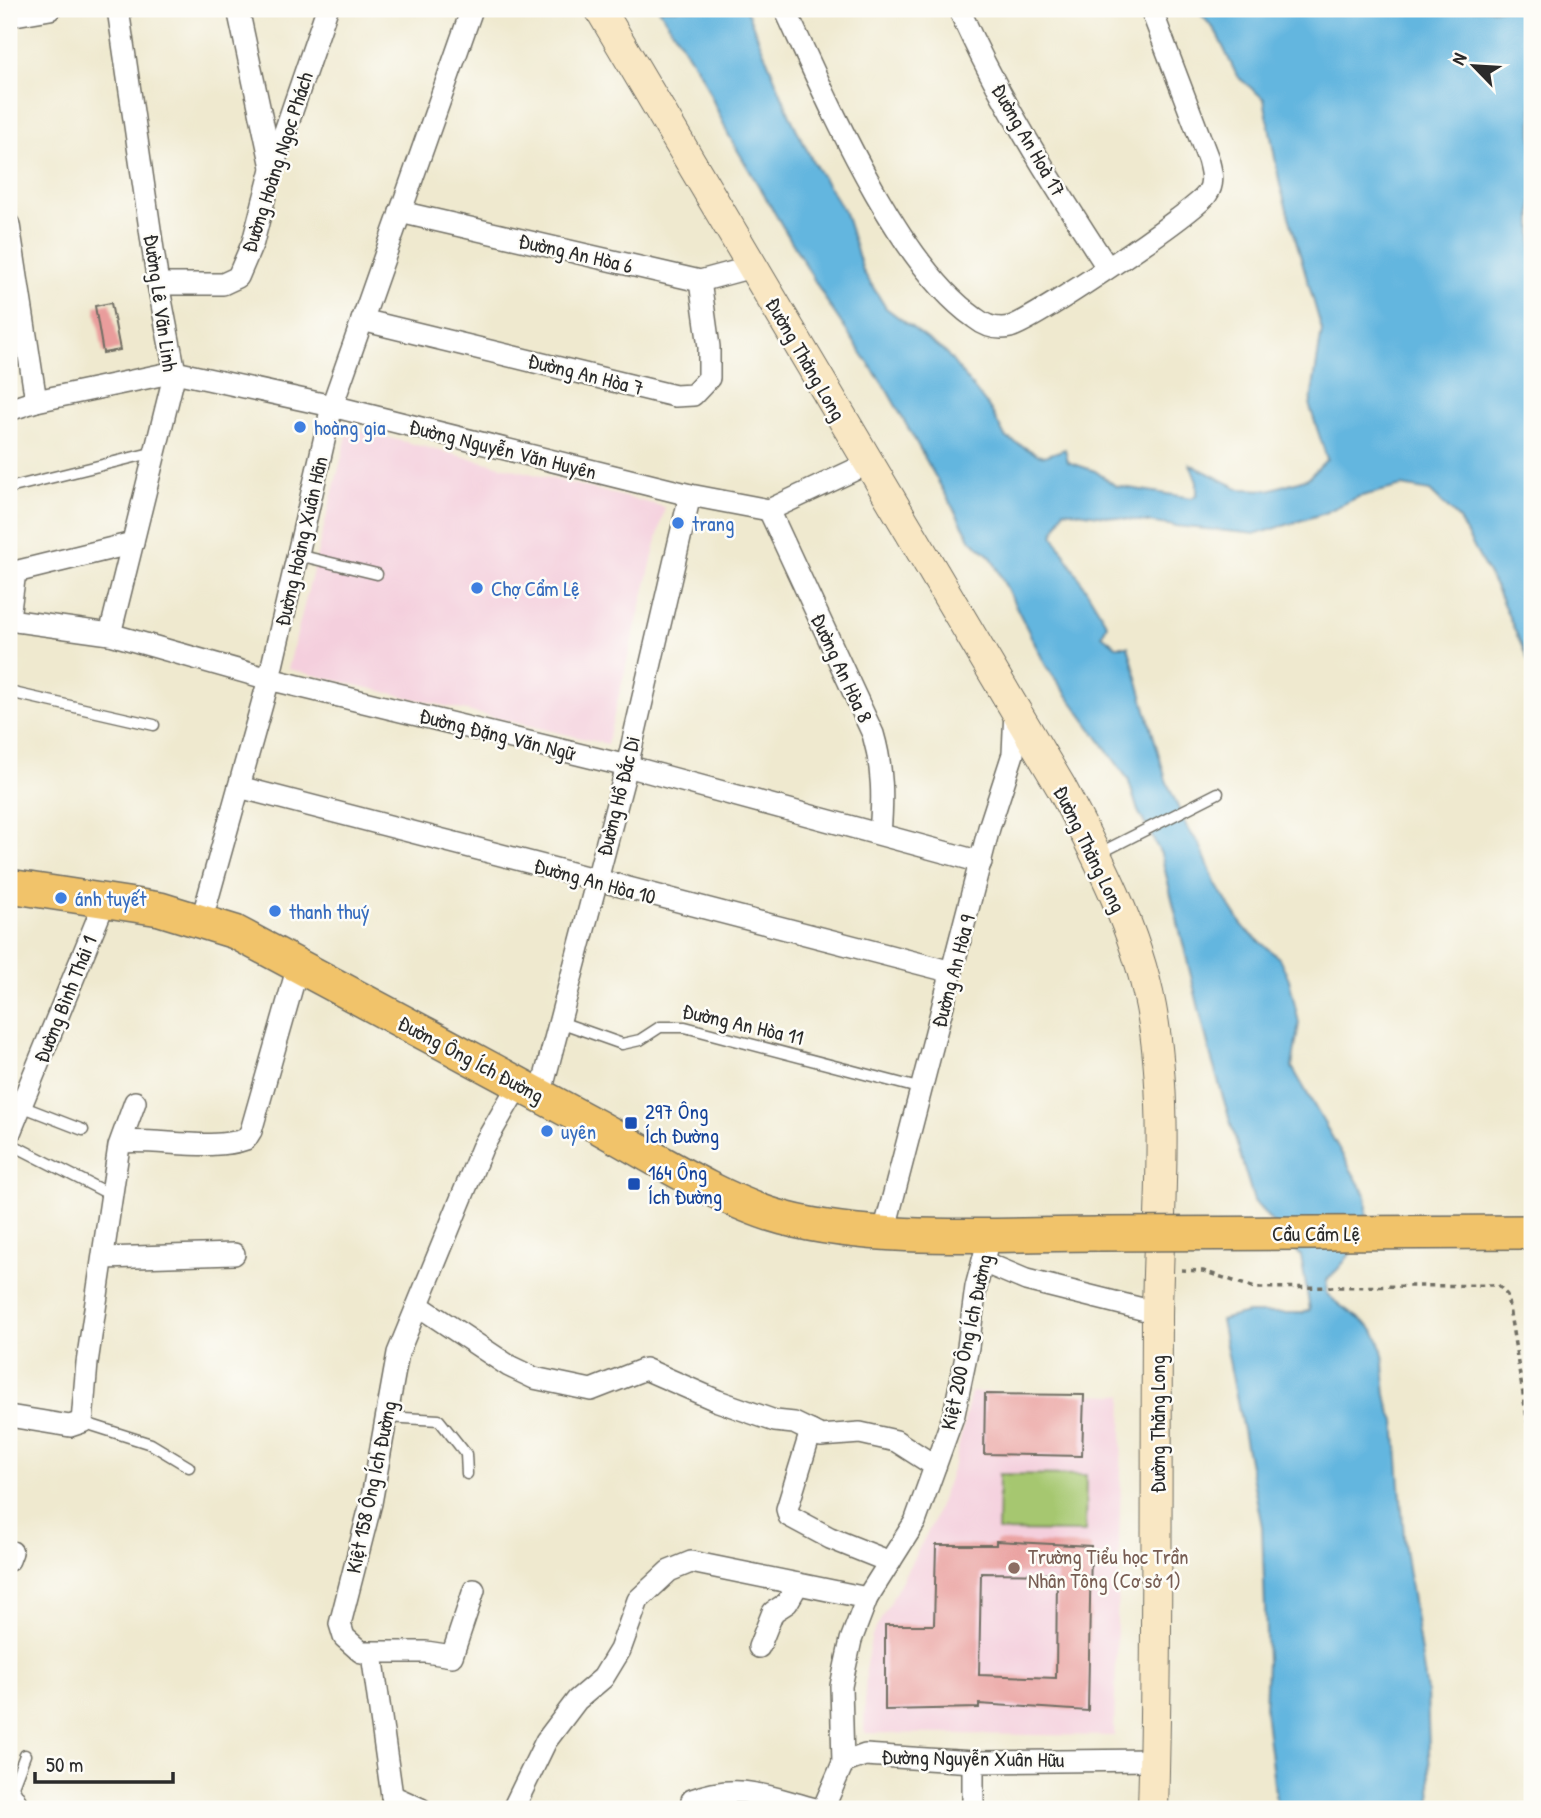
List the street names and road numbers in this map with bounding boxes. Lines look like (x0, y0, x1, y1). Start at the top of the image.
street label: Đường Hoàng Ngọc Phách (234, 68, 320, 256)
street label: Đường An Hoà 17 (985, 78, 1073, 202)
street label: Đường An Hòa 6 (516, 226, 636, 280)
street label: Đường Lê Văn Linh (137, 233, 185, 374)
street label: Đường Thăng Long (759, 292, 853, 426)
street label: Đường An Hòa 7 (525, 346, 647, 402)
street label: Đường Nguyễn Văn Huyên (406, 412, 600, 486)
street label: Đường Hoàng Xuân Hãn (267, 453, 335, 629)
street label: Đường An Hòa 8 (804, 609, 880, 727)
street label: Đường Đặng Văn Ngữ (416, 701, 579, 768)
street label: Đường Hồ Đắc Di (589, 733, 647, 859)
street label: Đường Thăng Long (1047, 781, 1133, 917)
street label: Đường An Hòa 10 (531, 851, 659, 911)
street label: Đường An Hòa 9 (924, 911, 982, 1031)
street label: Đường Bình Thái 1 (26, 931, 104, 1067)
street label: Đường An Hòa 11 (680, 996, 806, 1052)
street label: Đường Ông Ích Đường (393, 1008, 549, 1110)
street label: Cầu Cẩm Lệ (1272, 1219, 1360, 1248)
street label: Kiệt 200 Ông Ích Đường (933, 1251, 999, 1433)
street label: Đường Thăng Long (1143, 1355, 1172, 1493)
street label: Kiệt 158 Ông Ích Đường (339, 1398, 403, 1576)
street label: Đường Nguyễn Xuân Hữu (881, 1742, 1065, 1774)

